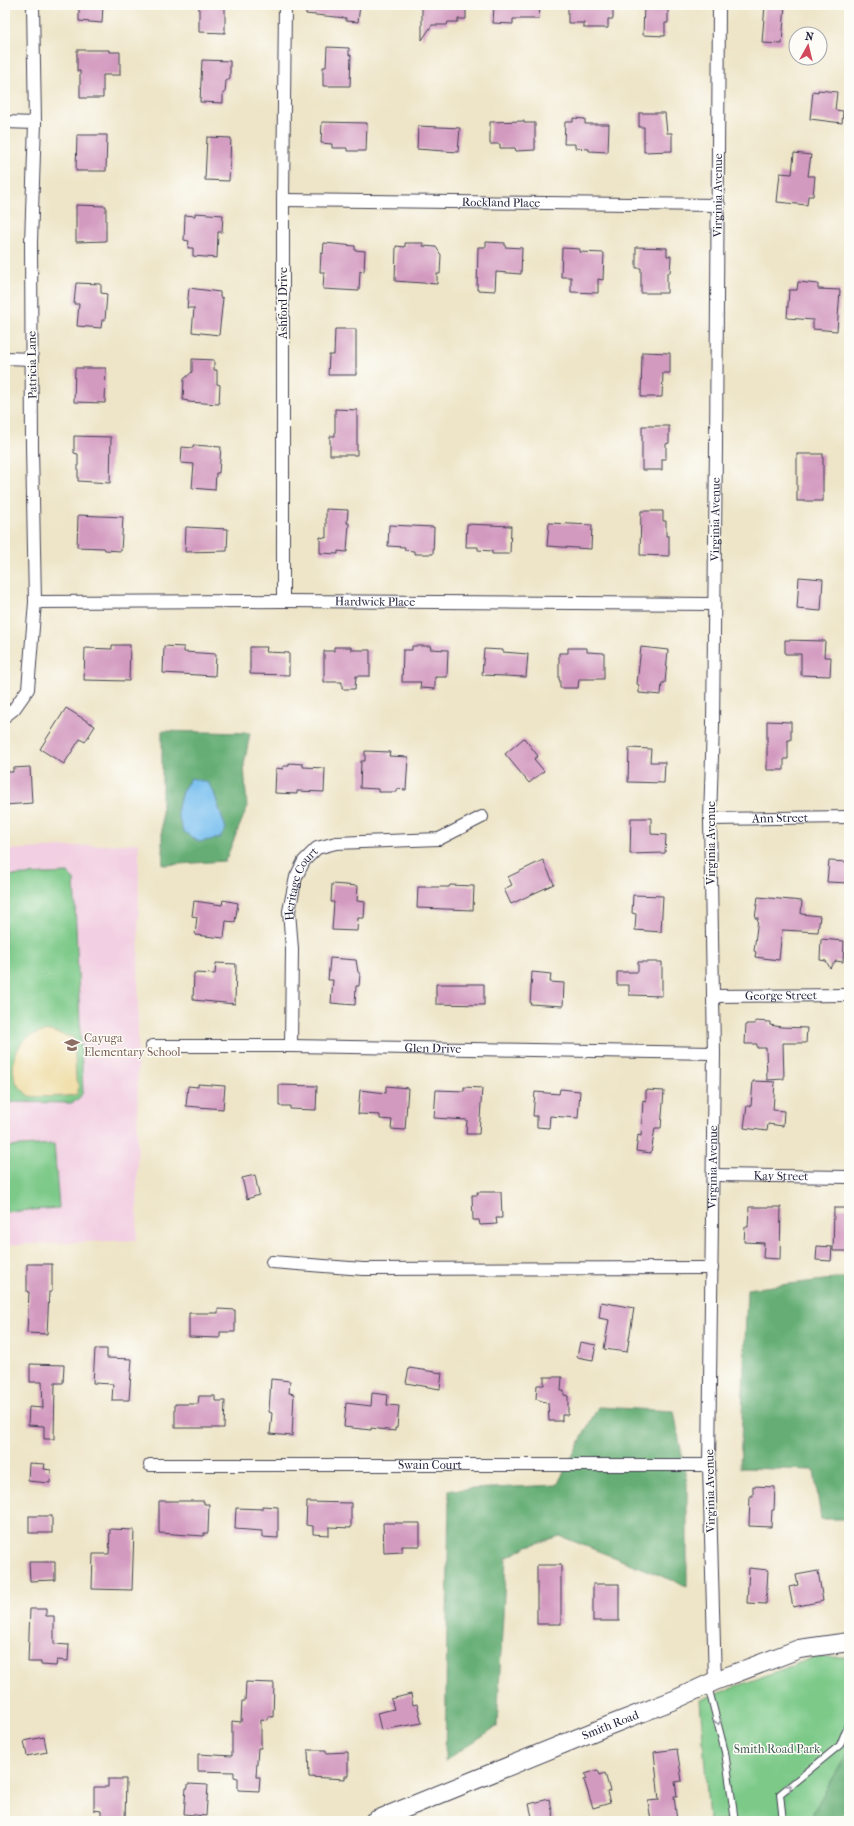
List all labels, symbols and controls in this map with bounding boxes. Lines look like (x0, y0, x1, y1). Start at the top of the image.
north arrow (788, 26, 828, 66)
text: N (804, 30, 815, 44)
street label: Virginia Avenue (710, 153, 725, 238)
street label: Rockland Place (462, 195, 540, 210)
street label: Ashford Drive (276, 267, 290, 340)
street label: Patricia Lane (24, 331, 40, 399)
street label: Virginia Avenue (708, 477, 723, 562)
street label: Hardwick Place (335, 594, 415, 609)
street label: Virginia Avenue (704, 801, 718, 886)
street label: Ann Street (751, 811, 809, 825)
street label: Heritage Court (282, 844, 321, 921)
street label: George Street (745, 988, 818, 1003)
place label: Cayuga Elementary School (84, 1031, 181, 1059)
school or university icon: Cayuga Elementary School (63, 1036, 81, 1054)
street label: Glen Drive (405, 1041, 461, 1056)
street label: Virginia Avenue (705, 1125, 720, 1210)
street label: Kay Street (753, 1169, 809, 1183)
street label: Virginia Avenue (702, 1449, 718, 1534)
street label: Swain Court (398, 1458, 463, 1472)
street label: Smith Road (580, 1707, 641, 1743)
one-way arrow (714, 1719, 722, 1725)
park label: Smith Road Park (734, 1742, 821, 1756)
one-way arrow (785, 1784, 792, 1791)

